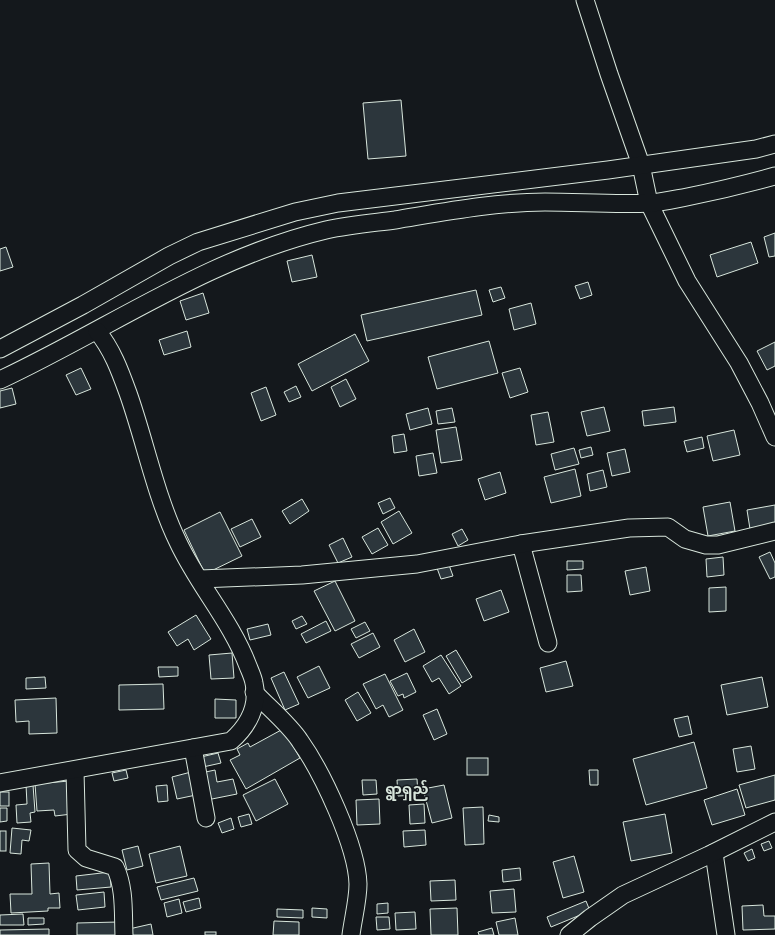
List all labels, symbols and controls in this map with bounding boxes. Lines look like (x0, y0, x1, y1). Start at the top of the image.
district label: ရွာရှည် (385, 779, 429, 801)

